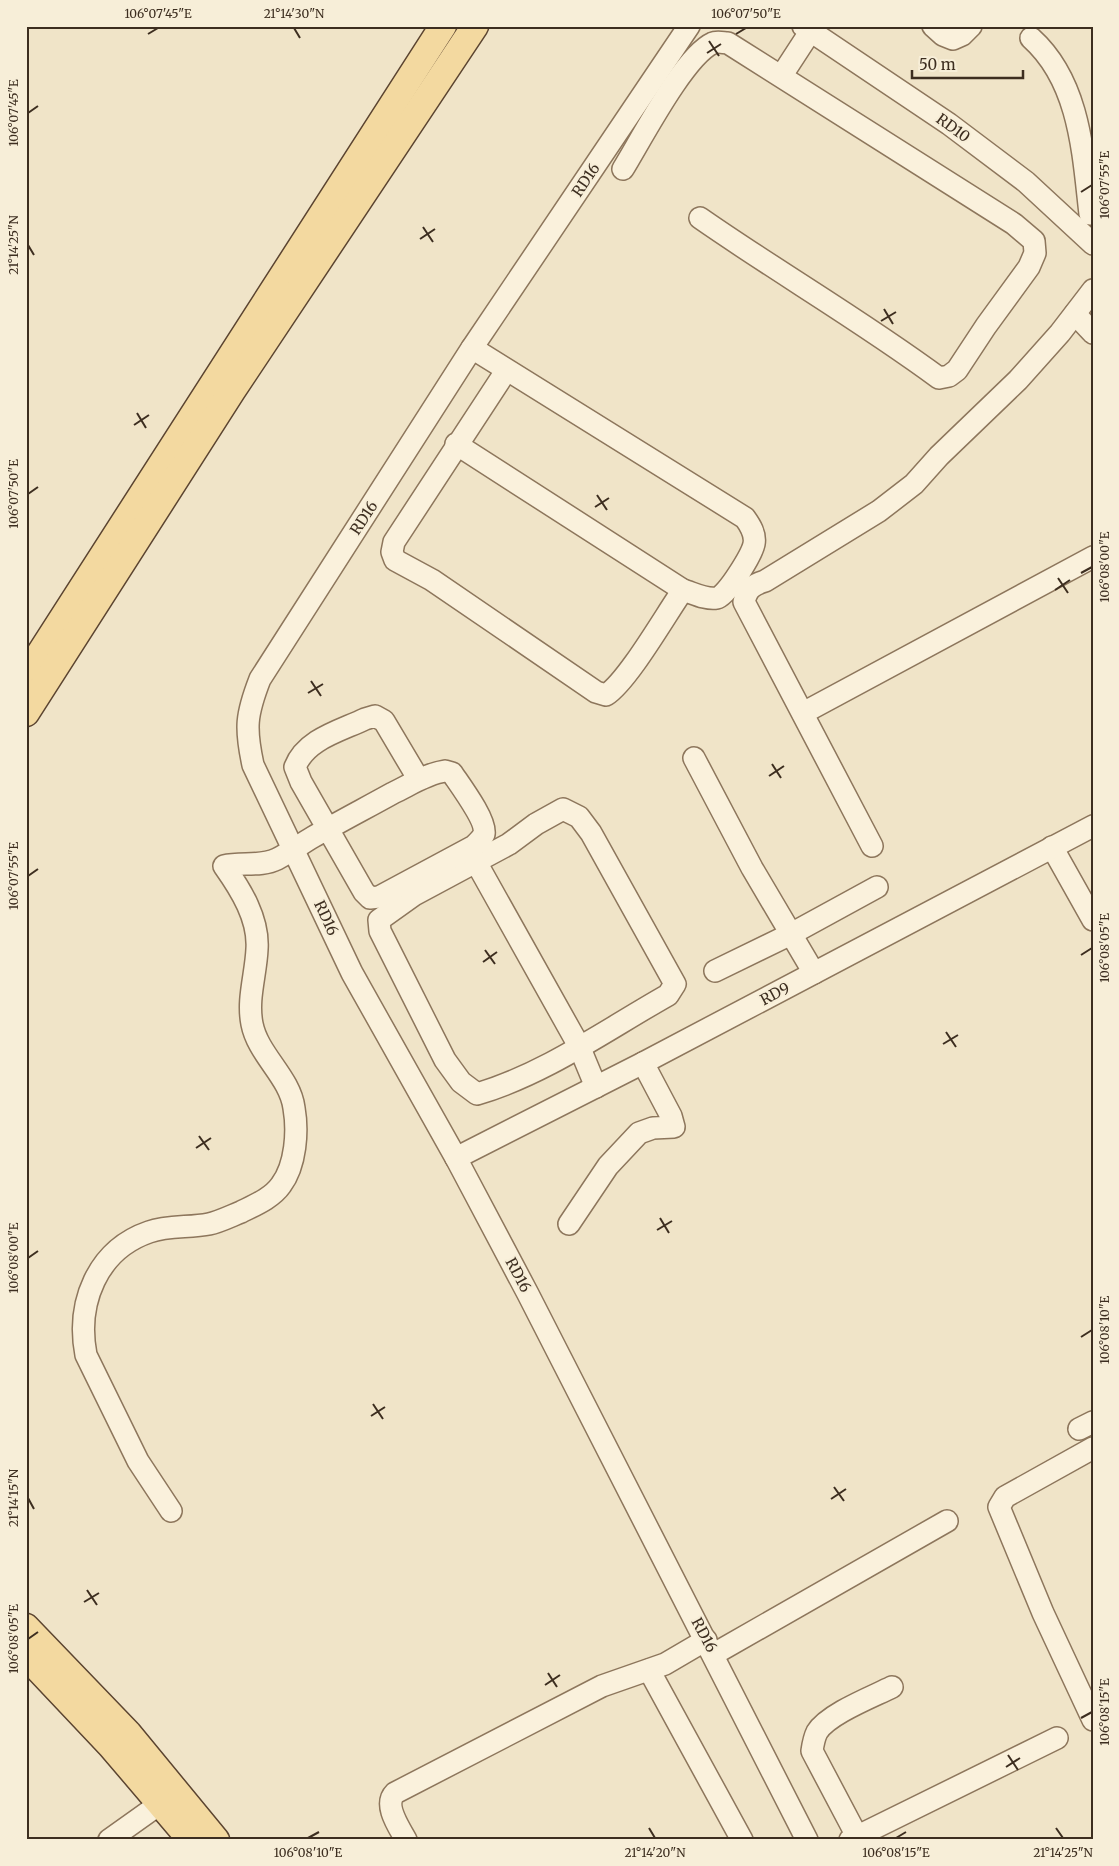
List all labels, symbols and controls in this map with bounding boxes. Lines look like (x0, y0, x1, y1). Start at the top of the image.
text: 106°07'45"E (124, 6, 192, 21)
text: 21°14'30"N (264, 6, 325, 21)
text: 106°07'50"E (711, 6, 781, 21)
scale bar (912, 48, 1023, 80)
text: 50 m (919, 55, 956, 74)
text: 106°07'45"E (6, 79, 21, 147)
street label: RD10 (933, 109, 974, 146)
text: 106°07'55"E (1097, 151, 1112, 219)
street label: RD16 (567, 159, 604, 200)
text: 21°14'25"N (6, 214, 21, 275)
text: 106°07'50"E (6, 459, 21, 529)
street label: RD16 (346, 497, 381, 538)
text: 106°08'00"E (1097, 531, 1112, 602)
text: 106°07'55"E (6, 842, 21, 910)
street label: RD16 (310, 897, 343, 938)
text: 106°08'05"E (1097, 913, 1112, 983)
street label: RD9 (757, 978, 793, 1009)
text: 106°08'00"E (6, 1222, 21, 1293)
street label: RD16 (501, 1254, 535, 1295)
text: 106°08'10"E (1097, 1295, 1112, 1364)
text: 21°14'15"N (6, 1468, 21, 1527)
text: 106°08'05"E (6, 1604, 21, 1674)
street label: RD16 (687, 1614, 721, 1655)
text: 106°08'15"E (1097, 1678, 1112, 1746)
text: 106°08'10"E (274, 1845, 343, 1860)
text: 21°14'20"N (625, 1845, 686, 1860)
text: 106°08'15"E (862, 1845, 930, 1860)
text: 21°14'25"N (1033, 1845, 1094, 1860)

